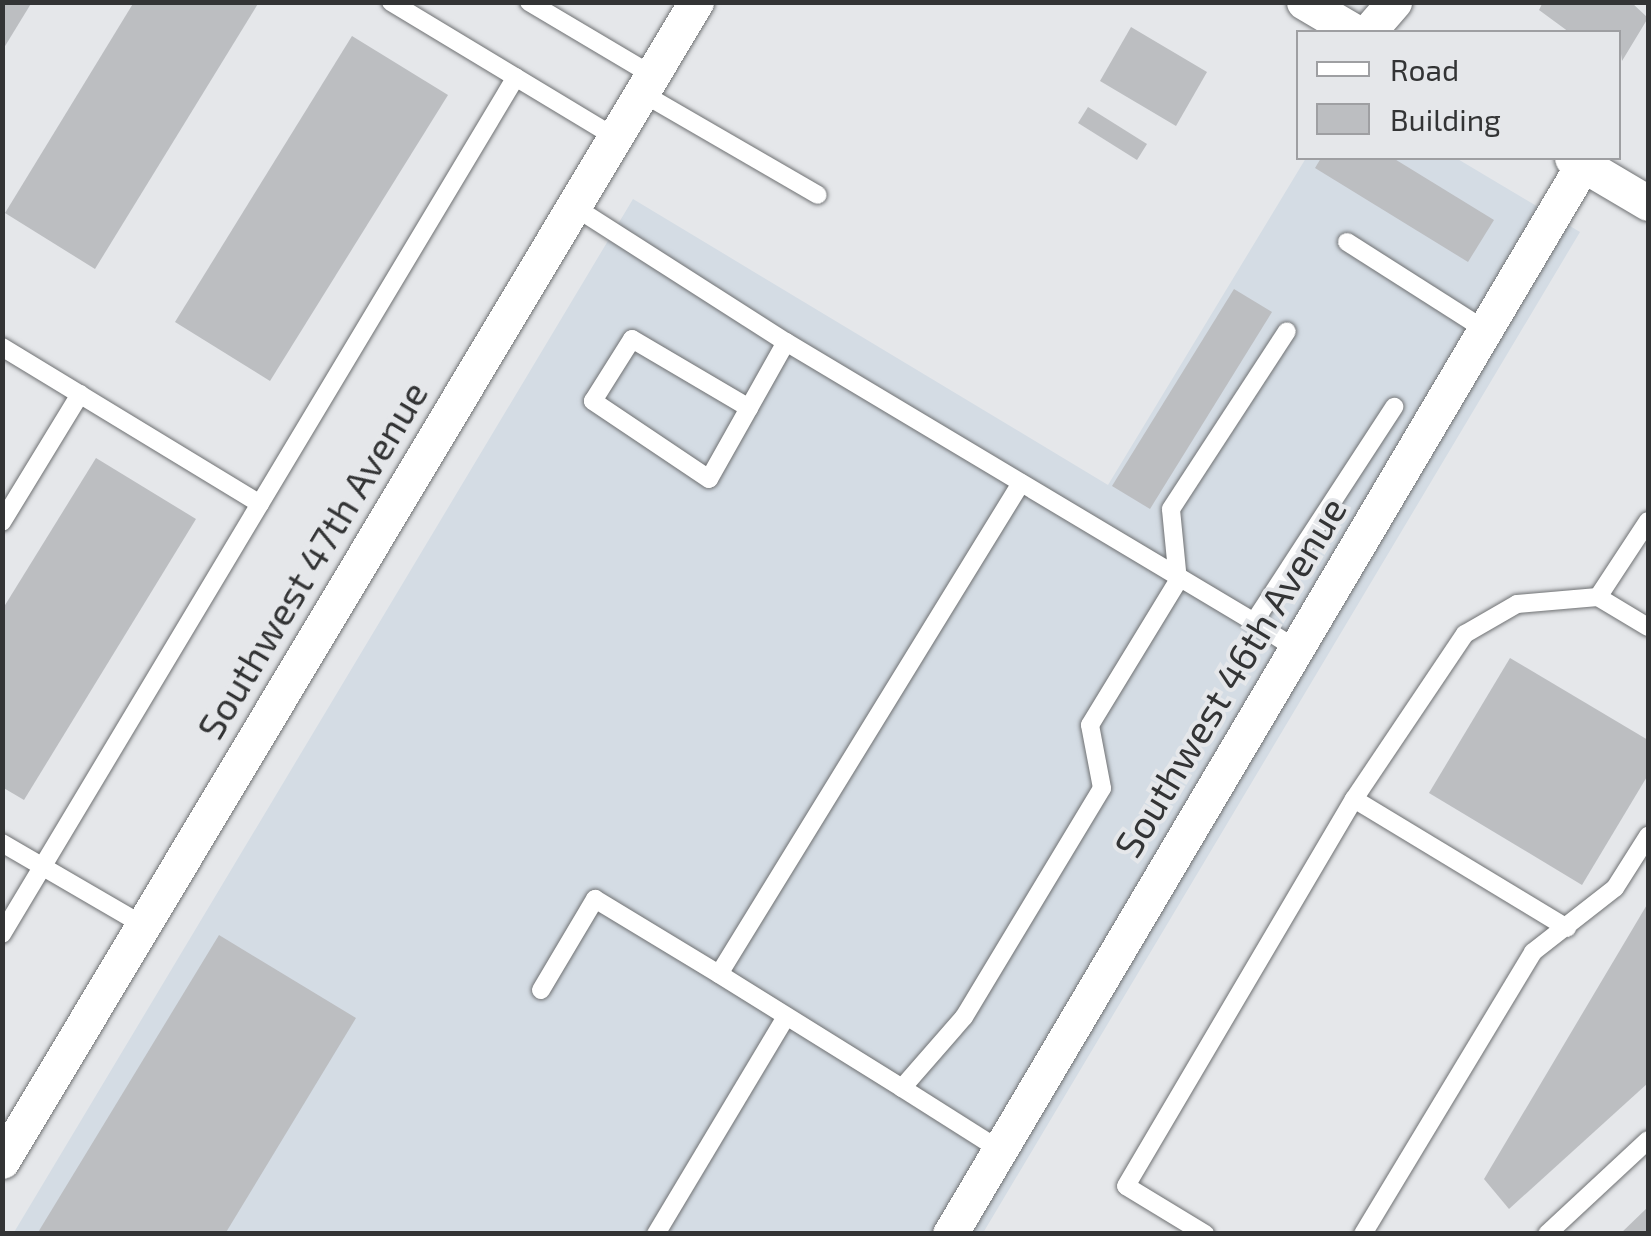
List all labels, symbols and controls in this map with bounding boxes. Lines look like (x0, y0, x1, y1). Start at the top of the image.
legend (1296, 30, 1621, 160)
text: Road (1390, 51, 1459, 87)
text: Building (1390, 101, 1501, 137)
street label: Southwest 47th Avenue (187, 372, 437, 748)
street label: Southwest 46th Avenue (1104, 488, 1356, 866)

